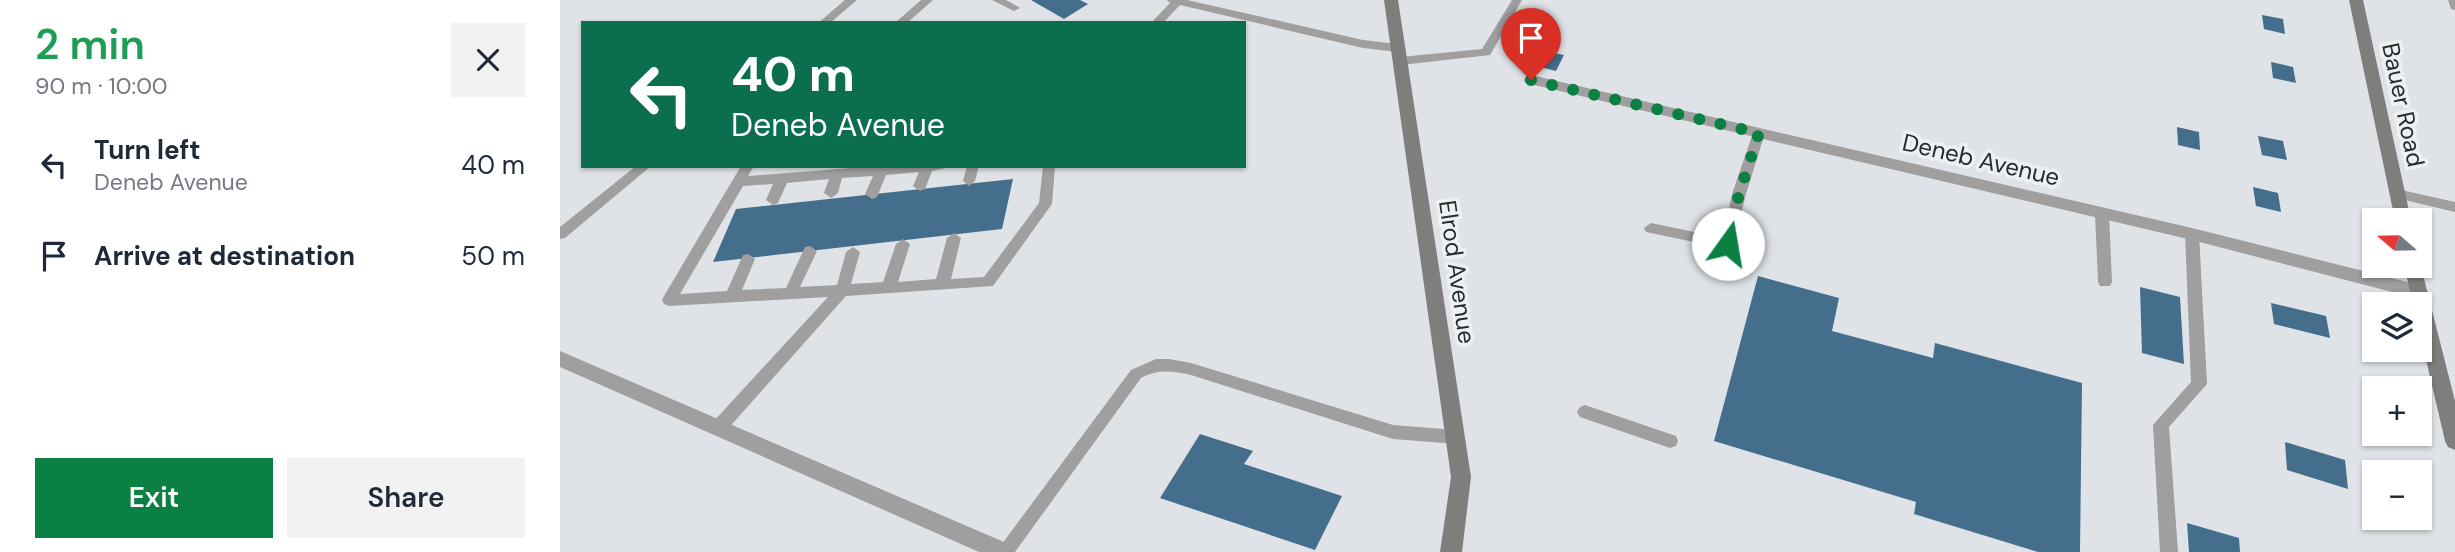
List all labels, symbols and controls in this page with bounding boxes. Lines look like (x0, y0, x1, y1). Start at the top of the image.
pin (1501, 8, 1561, 80)
text: 2 min (35, 17, 145, 72)
icon: arrive (1512, 19, 1550, 57)
button: close (451, 23, 525, 97)
street label: Bauer Road (2375, 40, 2432, 170)
text: 40 m (731, 42, 855, 106)
icon: left (616, 49, 707, 140)
text: 90 m · 10:00 (35, 71, 168, 101)
text: Deneb Avenue (731, 104, 945, 146)
street label: Deneb Avenue (1899, 126, 2063, 193)
text: Turn left (94, 133, 201, 167)
icon: left (35, 146, 73, 184)
text: 40 m (461, 148, 525, 182)
text: Deneb Avenue (94, 167, 248, 197)
street label: Elrod Avenue (1432, 198, 1483, 346)
position arrow (1691, 207, 1765, 281)
north arrow (2362, 208, 2432, 278)
map controls (2362, 208, 2432, 530)
icon: arrive (35, 237, 73, 275)
text: Arrive at destination (94, 239, 355, 273)
text: 50 m (461, 239, 525, 273)
button: layers (2362, 292, 2432, 362)
button: + (2362, 376, 2432, 446)
button: Exit (35, 458, 273, 538)
button: Share (287, 458, 525, 538)
button: − (2362, 460, 2432, 530)

